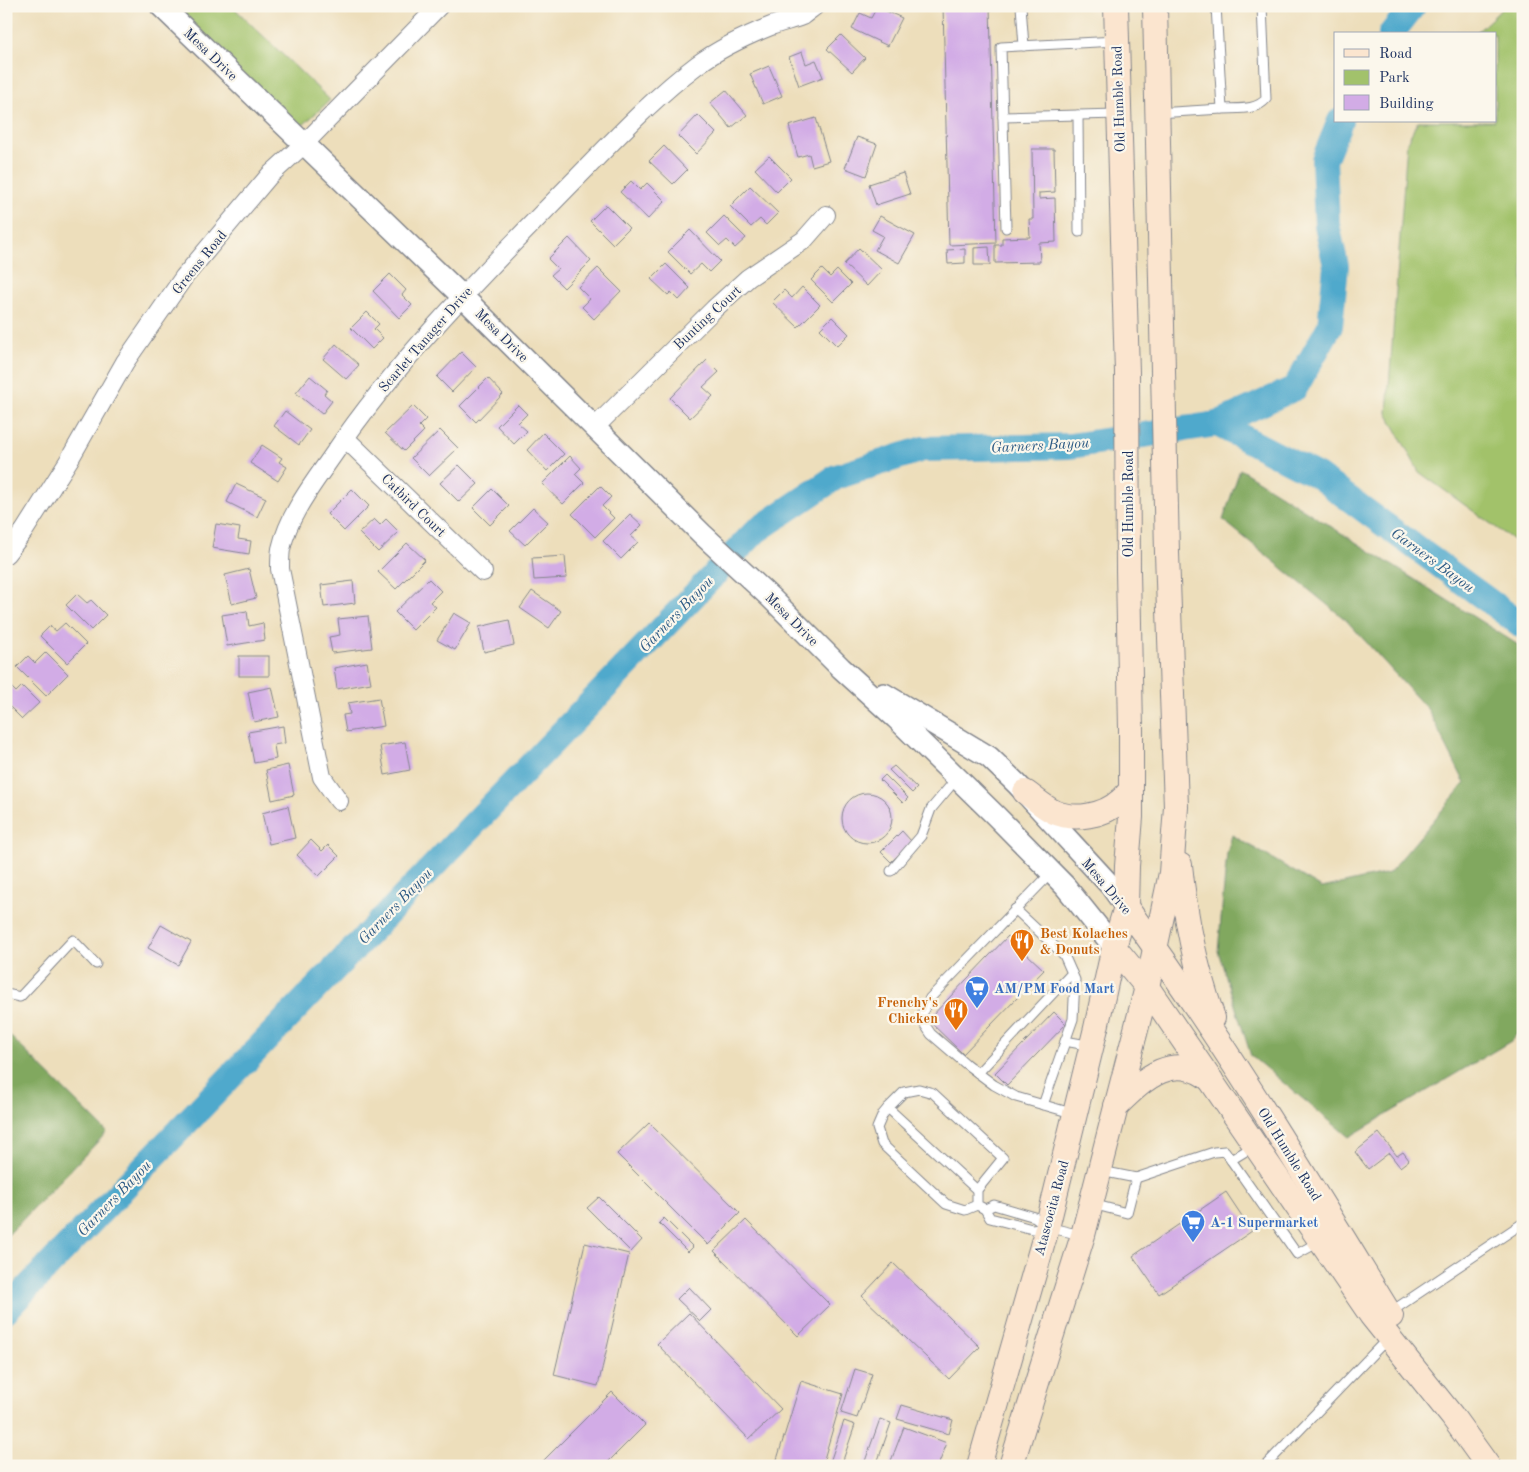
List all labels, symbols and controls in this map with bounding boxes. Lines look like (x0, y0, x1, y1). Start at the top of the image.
street label: Mesa Drive (181, 26, 240, 84)
legend (1334, 32, 1496, 122)
street label: Old Humble Road (1110, 45, 1128, 153)
text: Road (1379, 47, 1413, 62)
text: Park (1379, 71, 1410, 86)
text: Building (1379, 97, 1434, 112)
street label: Greens Road (170, 228, 230, 297)
street label: Bunting Court (671, 283, 744, 352)
street label: Scarlet Tanager Drive (376, 284, 475, 395)
street label: Mesa Drive (472, 306, 531, 365)
water label: Garners Bayou (990, 436, 1090, 457)
street label: Old Humble Road (1122, 451, 1136, 557)
street label: Catbird Court (378, 472, 448, 540)
water label: Garners Bayou (1388, 526, 1477, 597)
water label: Garners Bayou (637, 574, 717, 656)
street label: Mesa Drive (762, 590, 821, 649)
street label: Mesa Drive (1079, 856, 1134, 917)
water label: Garners Bayou (356, 866, 436, 948)
place label: Best Kolaches & Donuts (1040, 927, 1128, 957)
restaurant icon: Best Kolaches & Donuts (1009, 928, 1035, 962)
supermarket icon: AM/PM Food Mart (964, 975, 990, 1009)
place label: AM/PM Food Mart (994, 982, 1115, 997)
place label: Frenchy's Chicken (877, 996, 938, 1026)
restaurant icon: Frenchy's Chicken (943, 997, 969, 1031)
street label: Old Humble Road (1255, 1105, 1323, 1204)
water label: Garners Bayou (75, 1158, 155, 1240)
street label: Atascocita Road (1032, 1159, 1071, 1258)
supermarket icon: A-1 Supermarket (1180, 1209, 1206, 1243)
place label: A-1 Supermarket (1210, 1216, 1318, 1230)

